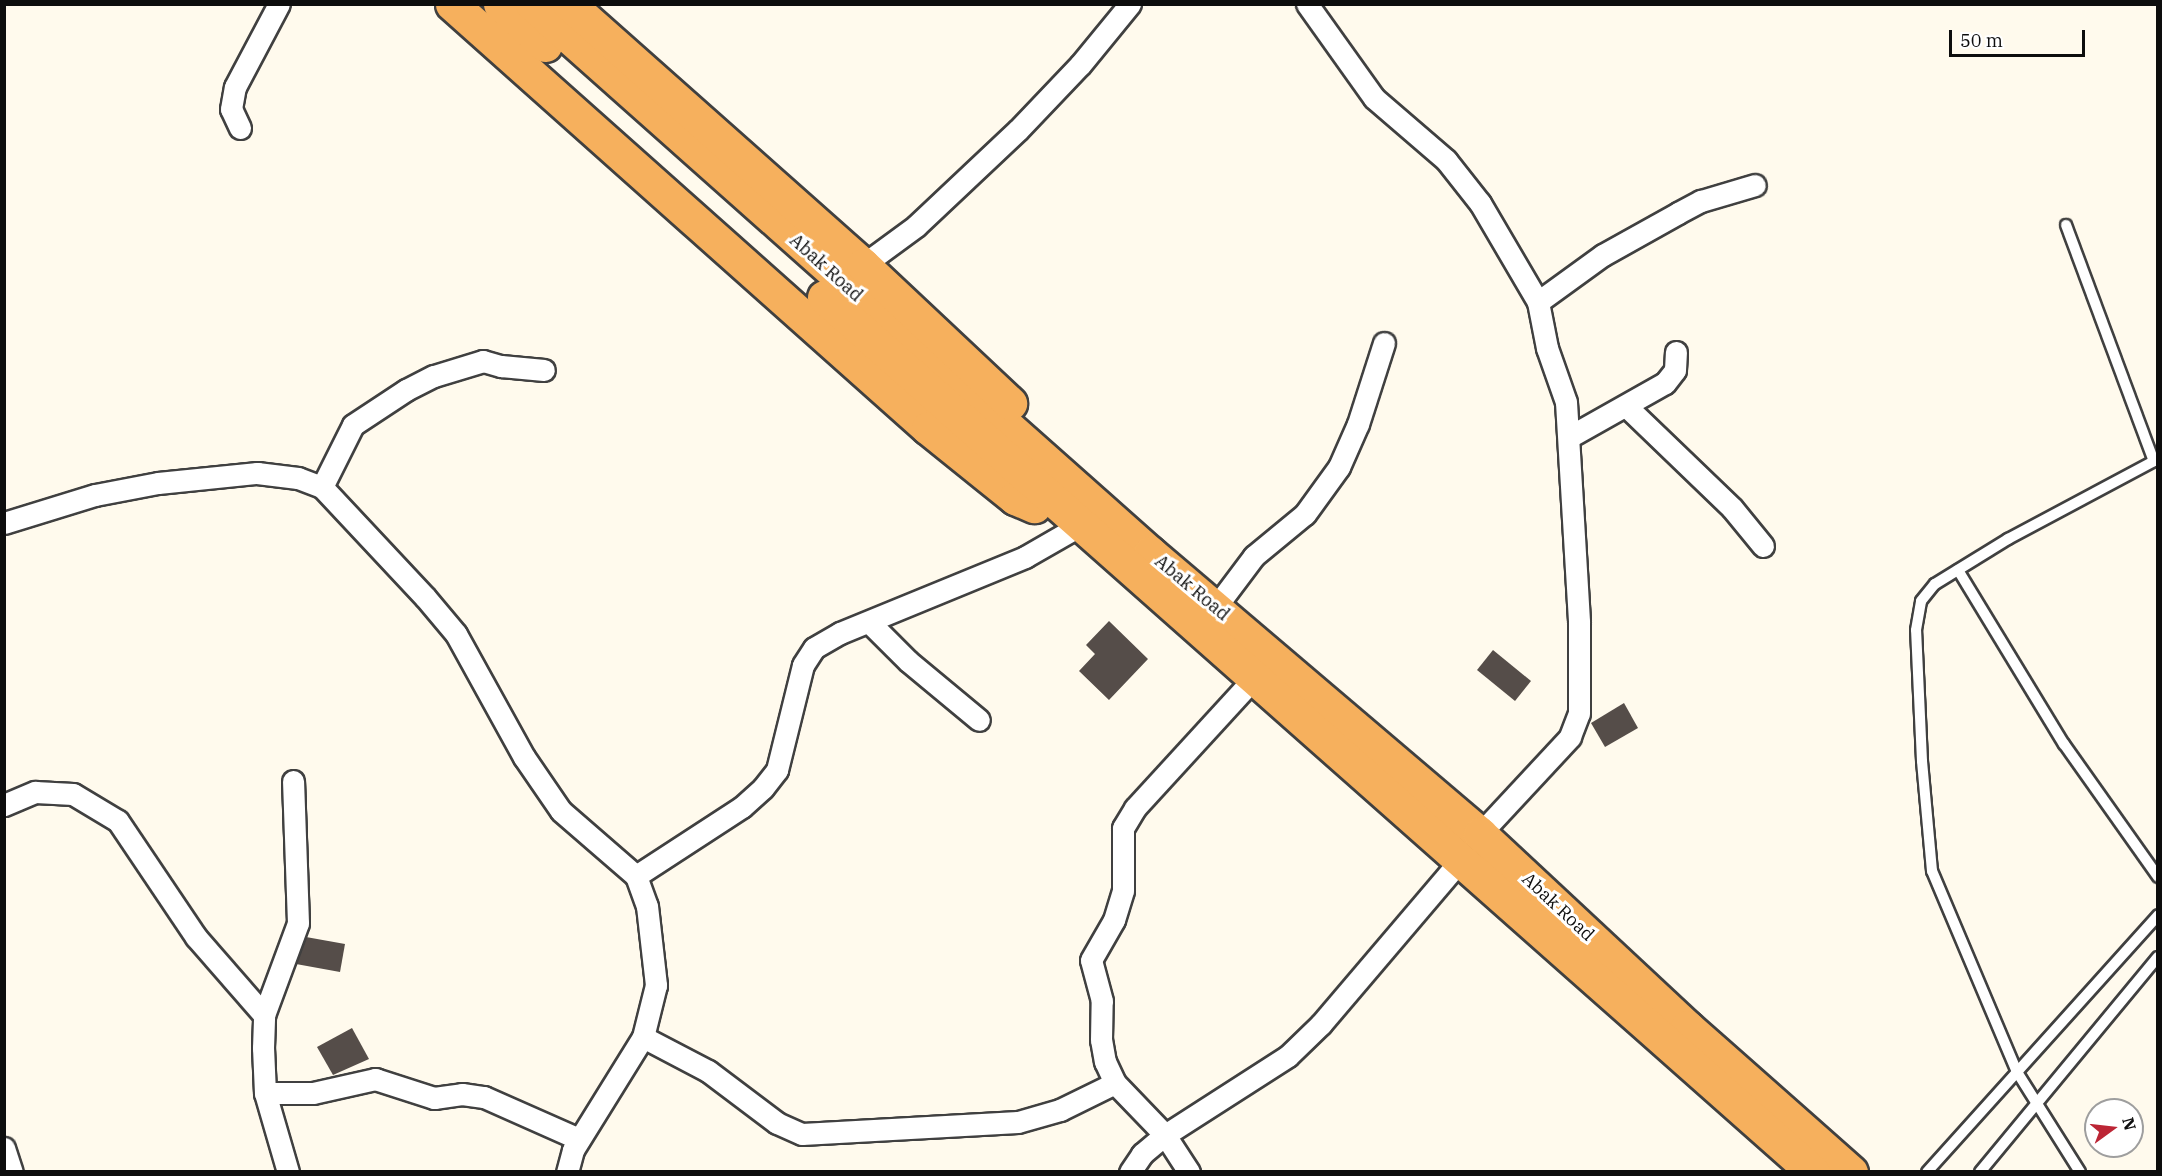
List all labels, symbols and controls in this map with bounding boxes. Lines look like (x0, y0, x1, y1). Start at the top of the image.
scale bar (1952, 18, 2088, 56)
text: 50 m (1960, 29, 2003, 52)
street label: Abak Road (785, 230, 867, 306)
street label: Abak Road (1150, 551, 1234, 625)
street label: Abak Road (1517, 868, 1599, 946)
north arrow (2084, 1098, 2144, 1158)
text: N (2118, 1115, 2141, 1133)

